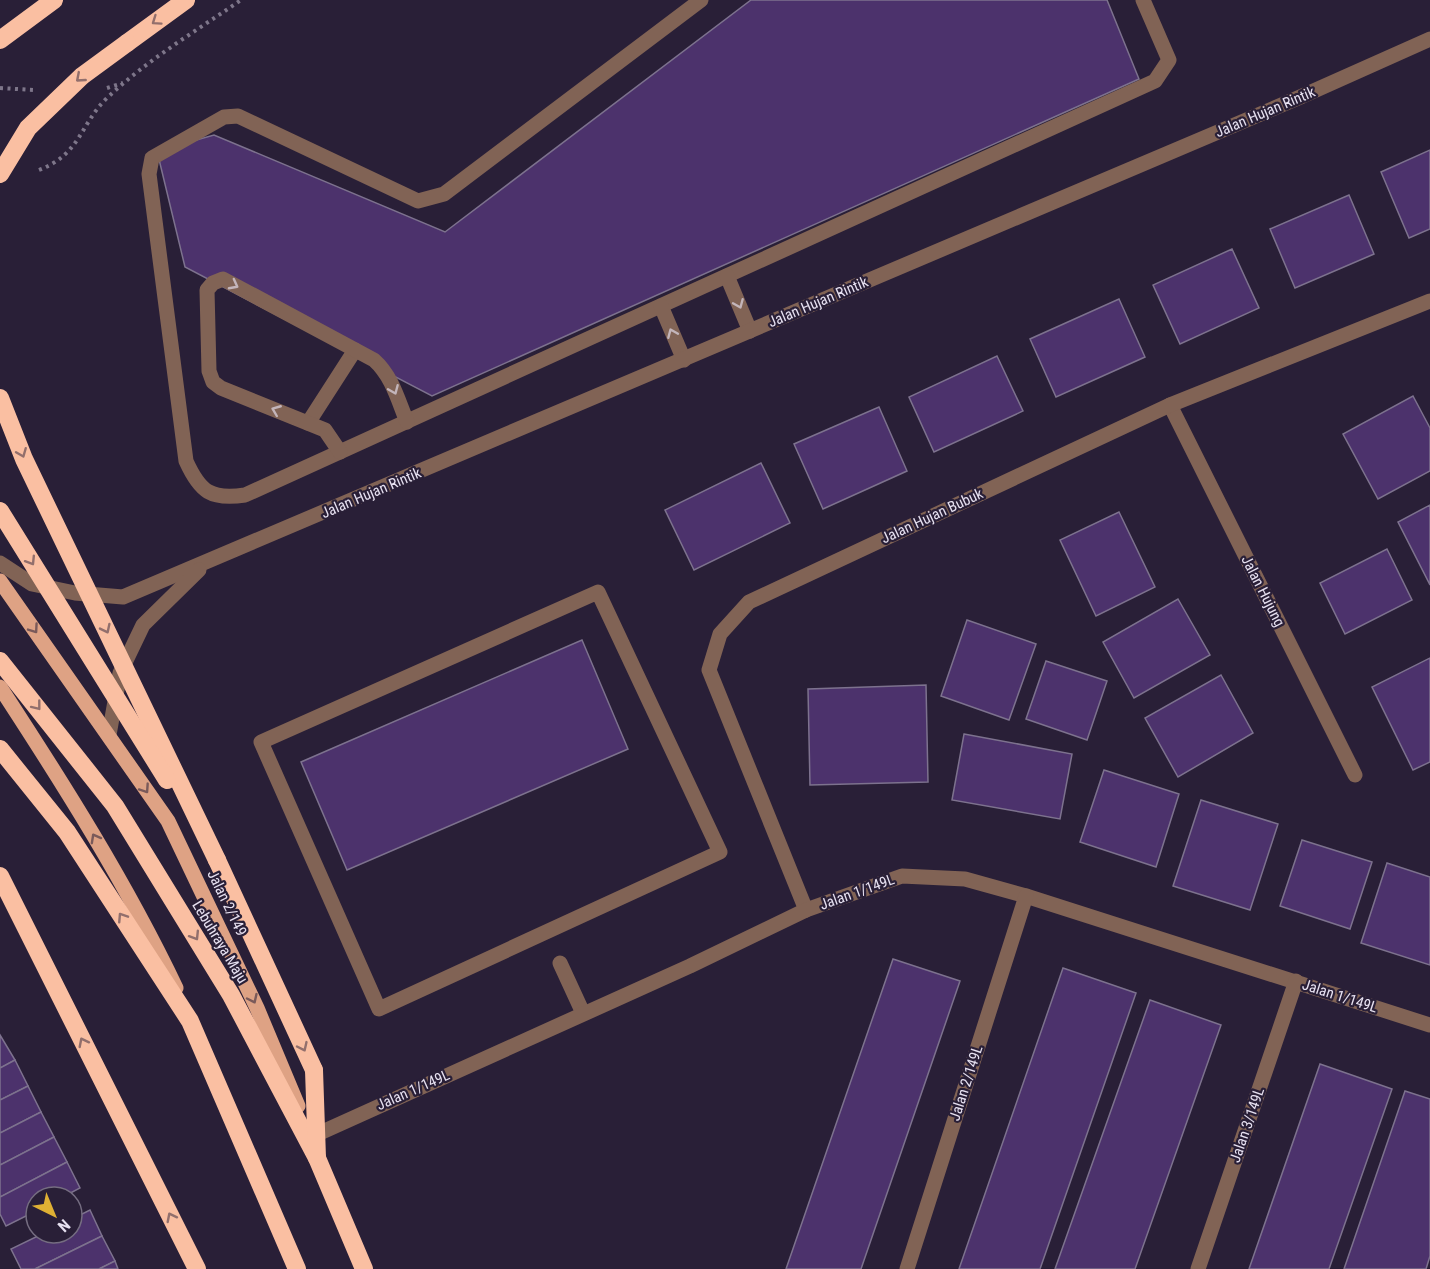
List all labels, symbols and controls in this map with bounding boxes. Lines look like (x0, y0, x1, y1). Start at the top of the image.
one-way arrow (151, 14, 162, 25)
one-way arrow (76, 71, 87, 82)
street label: Jalan Hujan Rintik (1212, 83, 1318, 141)
street label: Jalan Hujan Rintik (765, 273, 871, 331)
one-way arrow (228, 278, 238, 289)
one-way arrow (732, 297, 744, 308)
one-way arrow (667, 328, 679, 339)
one-way arrow (387, 384, 399, 395)
one-way arrow (271, 405, 282, 418)
one-way arrow (15, 446, 27, 457)
street label: Jalan Hujan Rintik (318, 464, 424, 522)
street label: Jalan Hujan Bubuk (878, 484, 986, 547)
street label: Jalan Hujung (1237, 552, 1289, 630)
one-way arrow (23, 554, 34, 565)
one-way arrow (27, 622, 38, 633)
one-way arrow (98, 622, 110, 633)
one-way arrow (30, 699, 41, 710)
one-way arrow (138, 782, 149, 793)
one-way arrow (91, 834, 102, 844)
street label: Jalan 2/149 (203, 867, 251, 939)
street label: Jalan 1/149L (817, 870, 897, 914)
street label: Lebuhraya Maju (188, 897, 252, 987)
one-way arrow (119, 912, 130, 923)
one-way arrow (187, 929, 198, 940)
street label: Jalan 1/149L (1300, 975, 1380, 1017)
one-way arrow (245, 993, 257, 1004)
one-way arrow (79, 1038, 91, 1049)
one-way arrow (296, 1040, 308, 1051)
street label: Jalan 2/149L (945, 1043, 987, 1123)
street label: Jalan 1/149L (374, 1066, 452, 1114)
street label: Jalan 3/149L (1226, 1085, 1268, 1165)
north arrow (24, 1185, 84, 1245)
one-way arrow (166, 1212, 178, 1223)
text: N (54, 1215, 74, 1236)

